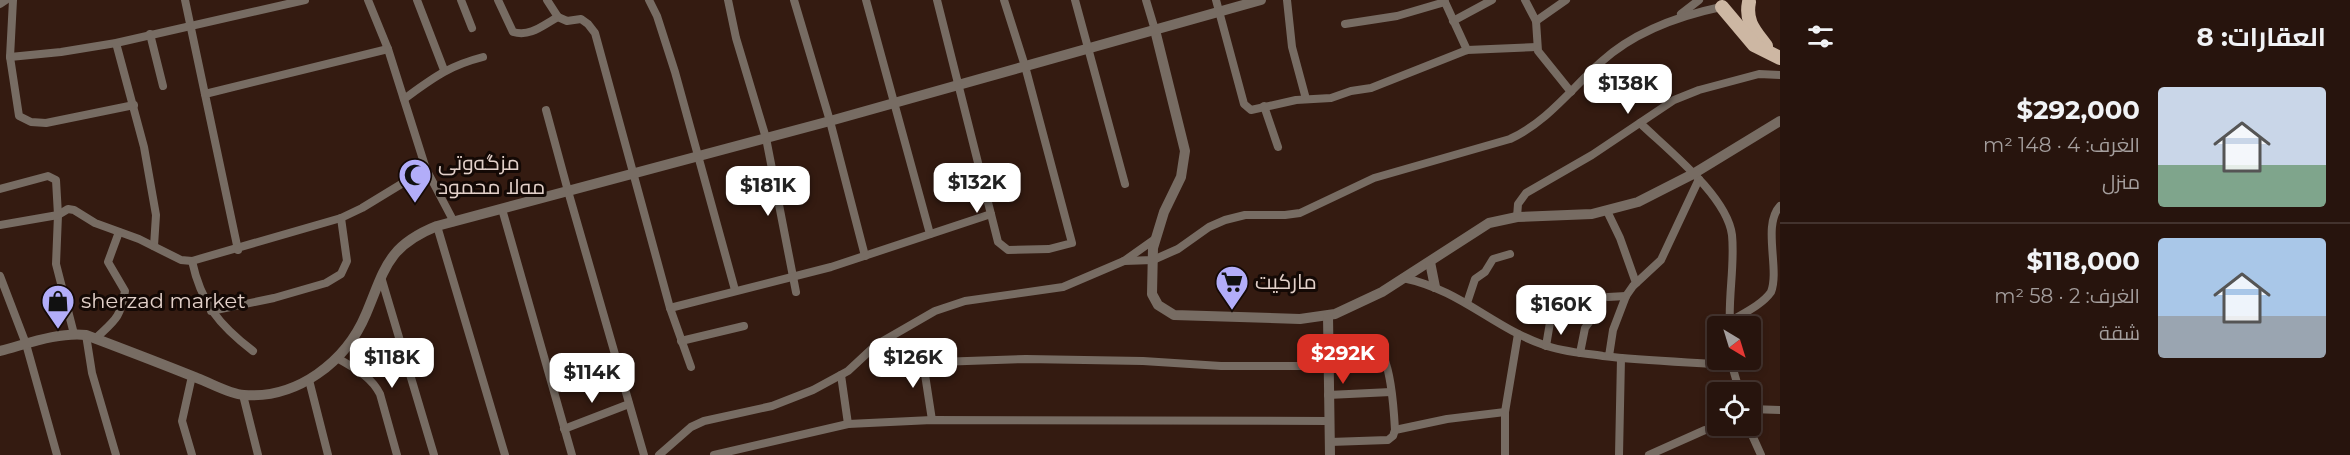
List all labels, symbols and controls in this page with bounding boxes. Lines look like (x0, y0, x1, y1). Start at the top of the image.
icon: filters (1804, 20, 1837, 53)
text: العقارات: 8 (2197, 21, 2326, 53)
pin: $138K (1586, 64, 1670, 115)
text: $138K (1598, 71, 1658, 95)
text: $292,000 (2017, 94, 2140, 126)
icon: home (2206, 111, 2278, 183)
text: الغرف: 4 · 148 m² (1983, 133, 2140, 157)
place label: مزگه‌وتی مه‌لا محمود (438, 150, 545, 199)
mosque icon: مزگه‌وتی مه‌لا محمود (397, 157, 433, 204)
pin: $132K (935, 163, 1019, 214)
pin: $181K (726, 166, 810, 217)
text: $132K (948, 170, 1006, 194)
text: منزل (2102, 170, 2140, 194)
text: $181K (740, 173, 796, 197)
text: $118,000 (2026, 245, 2140, 277)
icon: home (2206, 262, 2278, 334)
supermarket icon: ماركيت (1214, 264, 1250, 311)
place label: ماركيت (1255, 269, 1317, 294)
shop icon: sherzad market (40, 283, 76, 330)
text: الغرف: 2 · 58 m² (1994, 284, 2140, 308)
pin: $160K (1519, 285, 1603, 336)
place label: sherzad market (81, 288, 246, 313)
text: $160K (1530, 292, 1592, 316)
north arrow (1707, 316, 1761, 370)
map controls (1707, 316, 1761, 436)
text: شقة (2099, 321, 2140, 345)
pin: $292K (1301, 334, 1385, 385)
pin: $118K (350, 338, 434, 389)
pin: $126K (871, 338, 955, 389)
text: $292K (1311, 341, 1375, 365)
text: $118K (364, 345, 420, 369)
text: $126K (883, 345, 943, 369)
pin: $114K (550, 353, 634, 404)
text: $114K (564, 360, 620, 384)
button: locate (1707, 382, 1761, 436)

